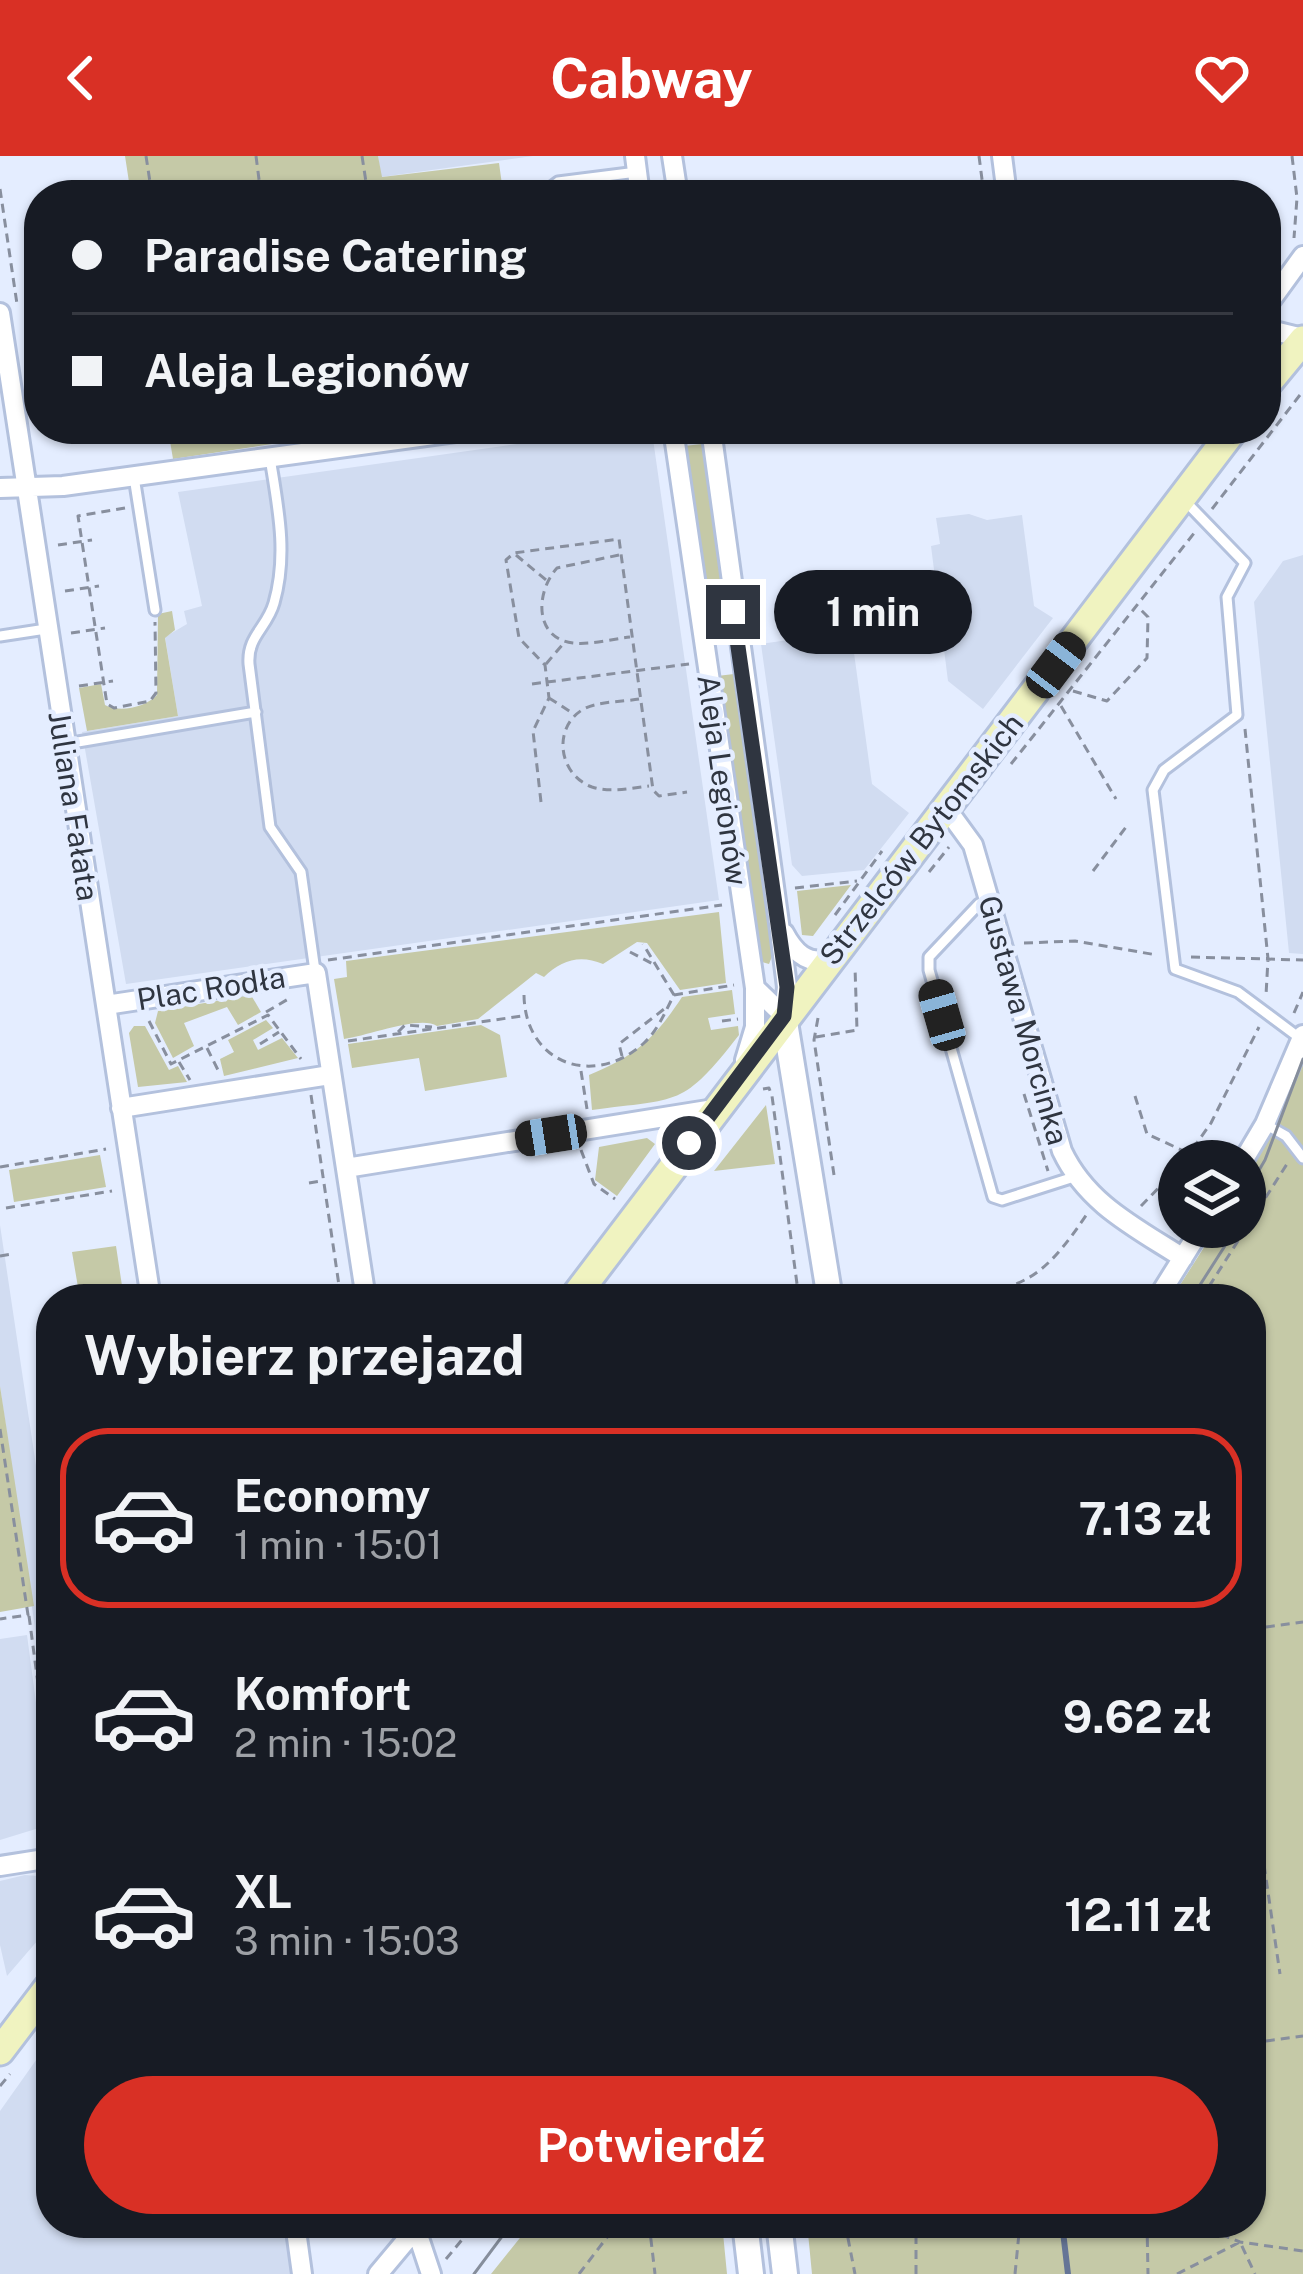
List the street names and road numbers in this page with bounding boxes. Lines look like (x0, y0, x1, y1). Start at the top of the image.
street label: Aleja Legionów (690, 672, 756, 888)
street label: Strzelców Bytomskich (812, 706, 1030, 972)
street label: Juliana Fałata (41, 709, 107, 903)
street label: Gustawa Morcinka (971, 891, 1077, 1149)
street label: Plac Rodła (134, 959, 288, 1017)

